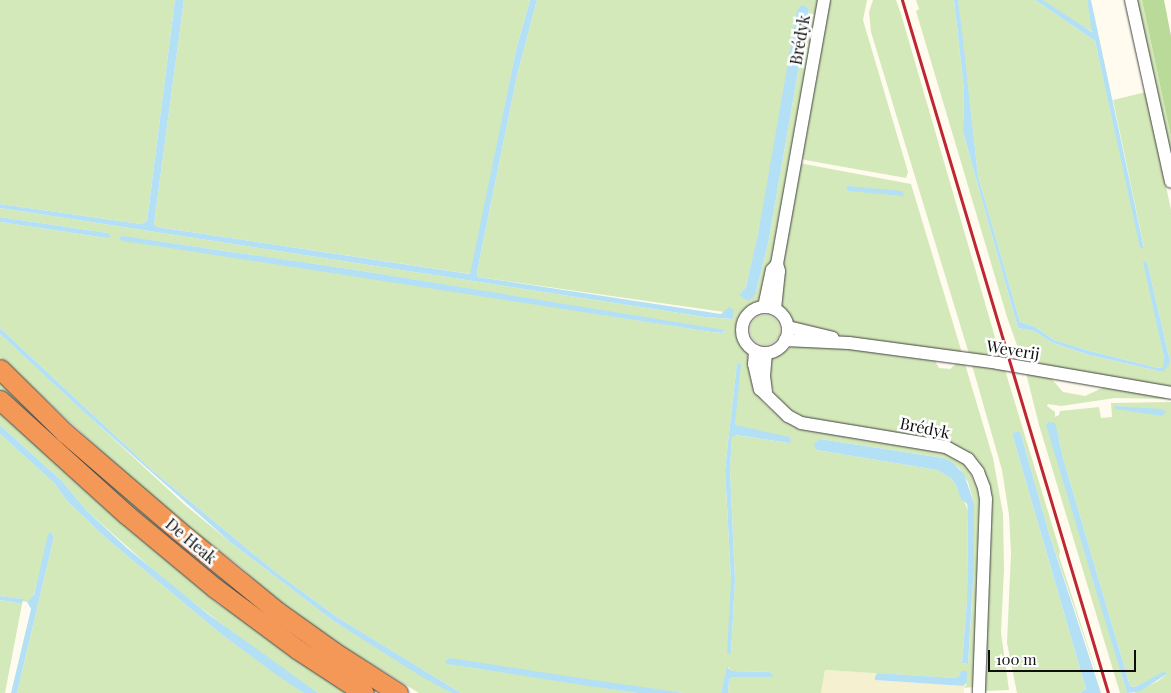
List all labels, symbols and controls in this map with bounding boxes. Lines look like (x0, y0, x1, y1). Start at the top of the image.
street label: Brédyk (786, 13, 814, 67)
street label: Weverij (985, 336, 1041, 364)
street label: Brédyk (898, 413, 952, 443)
street label: De Heak (162, 514, 220, 568)
scale bar (991, 640, 1138, 672)
text: 100 m (996, 649, 1037, 669)

